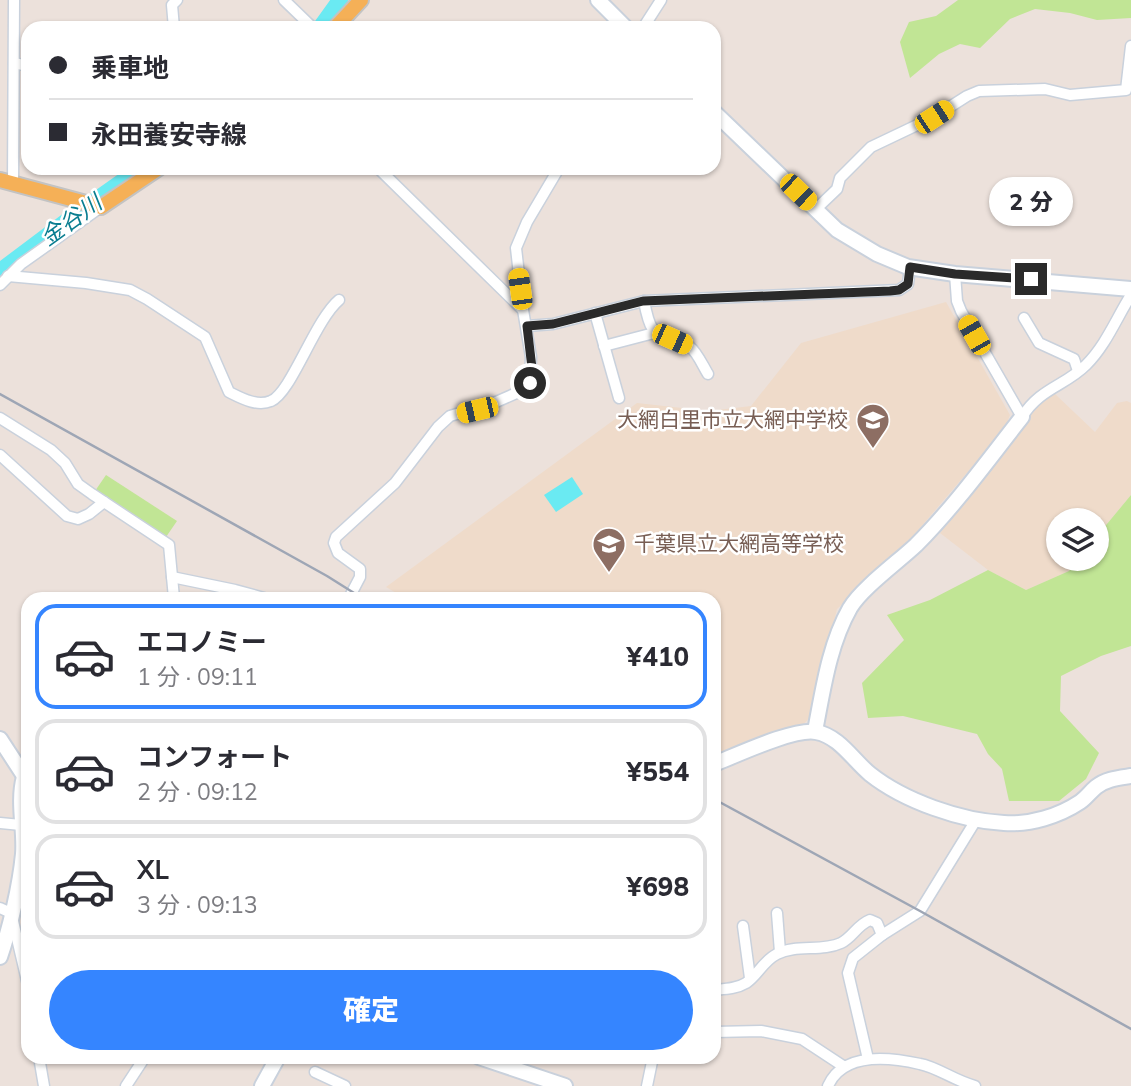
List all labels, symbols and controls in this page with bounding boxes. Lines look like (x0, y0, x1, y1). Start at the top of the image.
text: 乗車地 (91, 51, 169, 84)
car (911, 97, 958, 137)
text: 永田養安寺線 (91, 118, 247, 151)
car (776, 170, 821, 214)
callout: 2 分 (989, 177, 1073, 226)
water label: 金谷川 (34, 186, 110, 252)
text: 2 分 (1009, 187, 1053, 216)
route end (1015, 263, 1047, 295)
car (507, 267, 534, 311)
car (955, 312, 994, 358)
car (649, 321, 696, 357)
route start (514, 367, 546, 399)
car (455, 395, 500, 425)
school or university icon: 大網白里市立大網中学校 (854, 401, 892, 450)
place label: 大網白里市立大網中学校 (617, 406, 848, 432)
map controls (1046, 508, 1109, 571)
button: layers (1046, 508, 1109, 571)
school or university icon: 千葉県立大網高等学校 (590, 525, 628, 574)
place label: 千葉県立大網高等学校 (634, 530, 844, 556)
icon: car (53, 625, 116, 688)
text: エコノミー (137, 625, 267, 658)
text: ¥410 (627, 640, 689, 673)
text: 1 分 · 09:11 (137, 662, 258, 691)
icon: car (53, 740, 116, 803)
text: コンフォート (137, 740, 292, 773)
text: ¥554 (627, 755, 689, 788)
text: 2 分 · 09:12 (137, 777, 258, 806)
text: XL (137, 853, 169, 886)
icon: car (53, 855, 116, 918)
text: ¥698 (627, 870, 689, 903)
text: 3 分 · 09:13 (137, 890, 258, 919)
button: 確定 (49, 970, 693, 1050)

